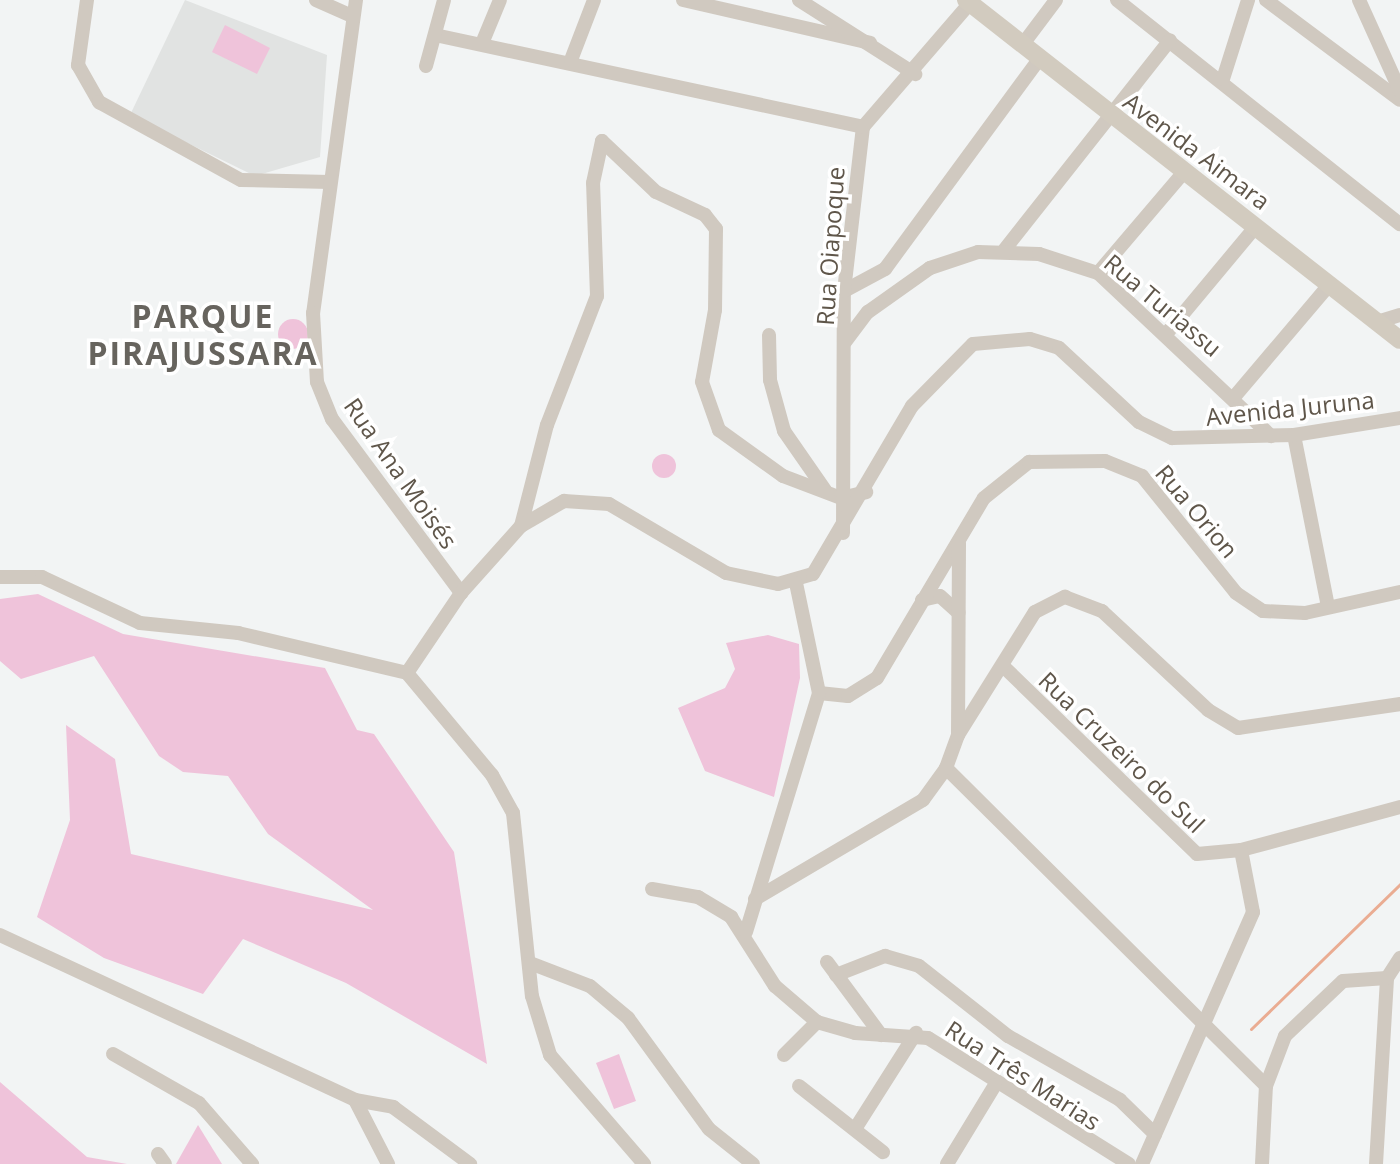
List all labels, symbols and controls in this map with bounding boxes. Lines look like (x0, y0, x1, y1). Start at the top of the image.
street label: Avenida Aimara (1118, 87, 1276, 215)
street label: Rua Oiapoque (810, 166, 850, 326)
street label: Rua Turiassu (1099, 248, 1227, 362)
district label: PARQUE PIRAJUSSARA (87, 298, 319, 373)
street label: Avenida Juruna (1204, 385, 1376, 431)
street label: Rua Ana Moisés (338, 392, 464, 554)
street label: Rua Orion (1150, 459, 1244, 563)
street label: Rua Cruzeiro do Sul (1033, 665, 1211, 839)
street label: Rua Três Marias (940, 1014, 1106, 1136)

